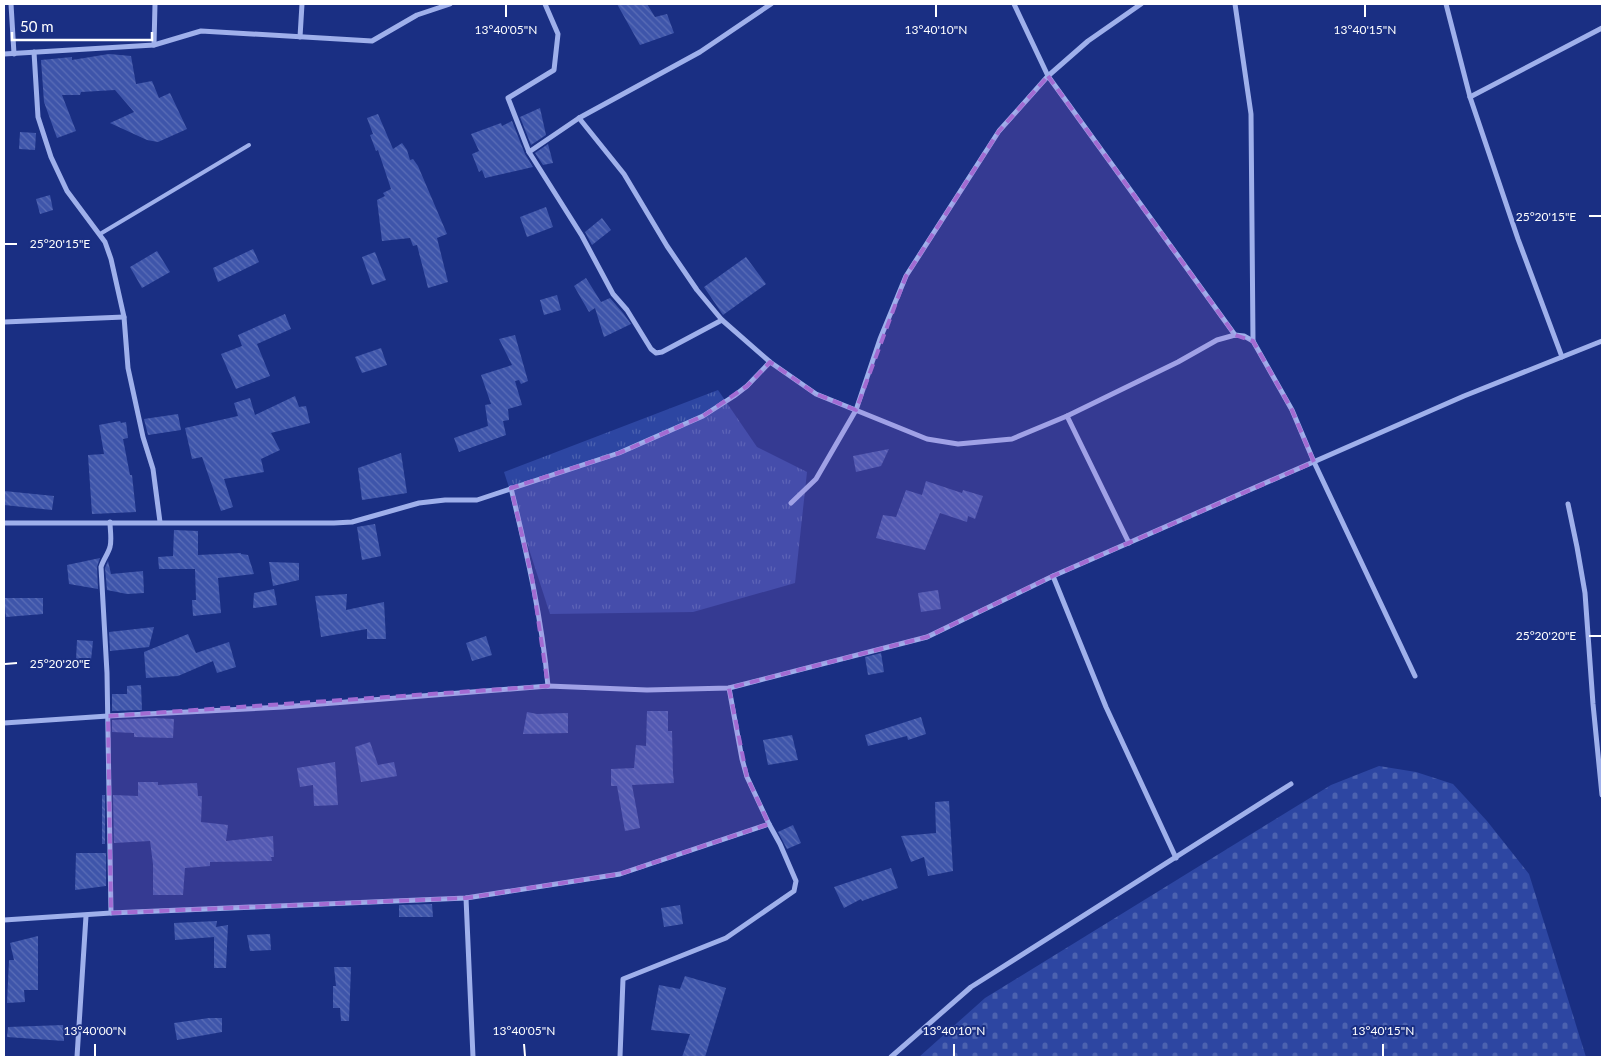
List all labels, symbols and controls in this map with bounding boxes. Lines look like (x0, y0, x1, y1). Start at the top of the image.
scale bar (12, 10, 152, 42)
text: 50 m (20, 17, 54, 35)
text: 13°40'05"N (475, 22, 537, 37)
text: 13°40'10"N (905, 22, 967, 37)
text: 13°40'15"N (1334, 22, 1396, 37)
text: 25°20'15"E (1516, 209, 1576, 224)
text: 25°20'15"E (30, 236, 90, 251)
text: 25°20'20"E (1516, 628, 1576, 643)
text: 25°20'20"E (30, 656, 90, 671)
text: 13°40'00"N (64, 1023, 126, 1038)
text: 13°40'05"N (493, 1023, 555, 1038)
text: 13°40'10"N (923, 1023, 985, 1038)
text: 13°40'15"N (1352, 1023, 1414, 1038)

